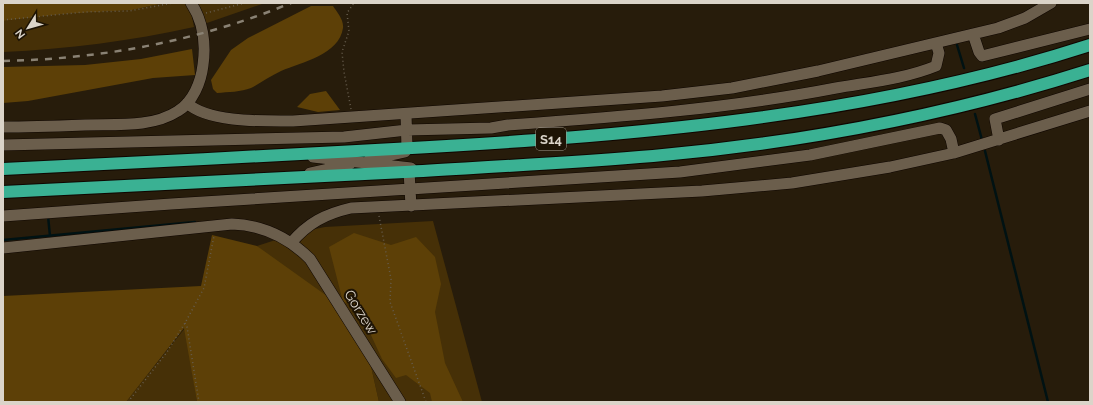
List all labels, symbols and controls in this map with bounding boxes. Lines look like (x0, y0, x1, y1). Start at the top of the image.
north arrow (8, 8, 48, 48)
text: N (13, 26, 28, 41)
road number: S14 (536, 128, 566, 150)
street label: Gorzew (341, 287, 381, 338)

